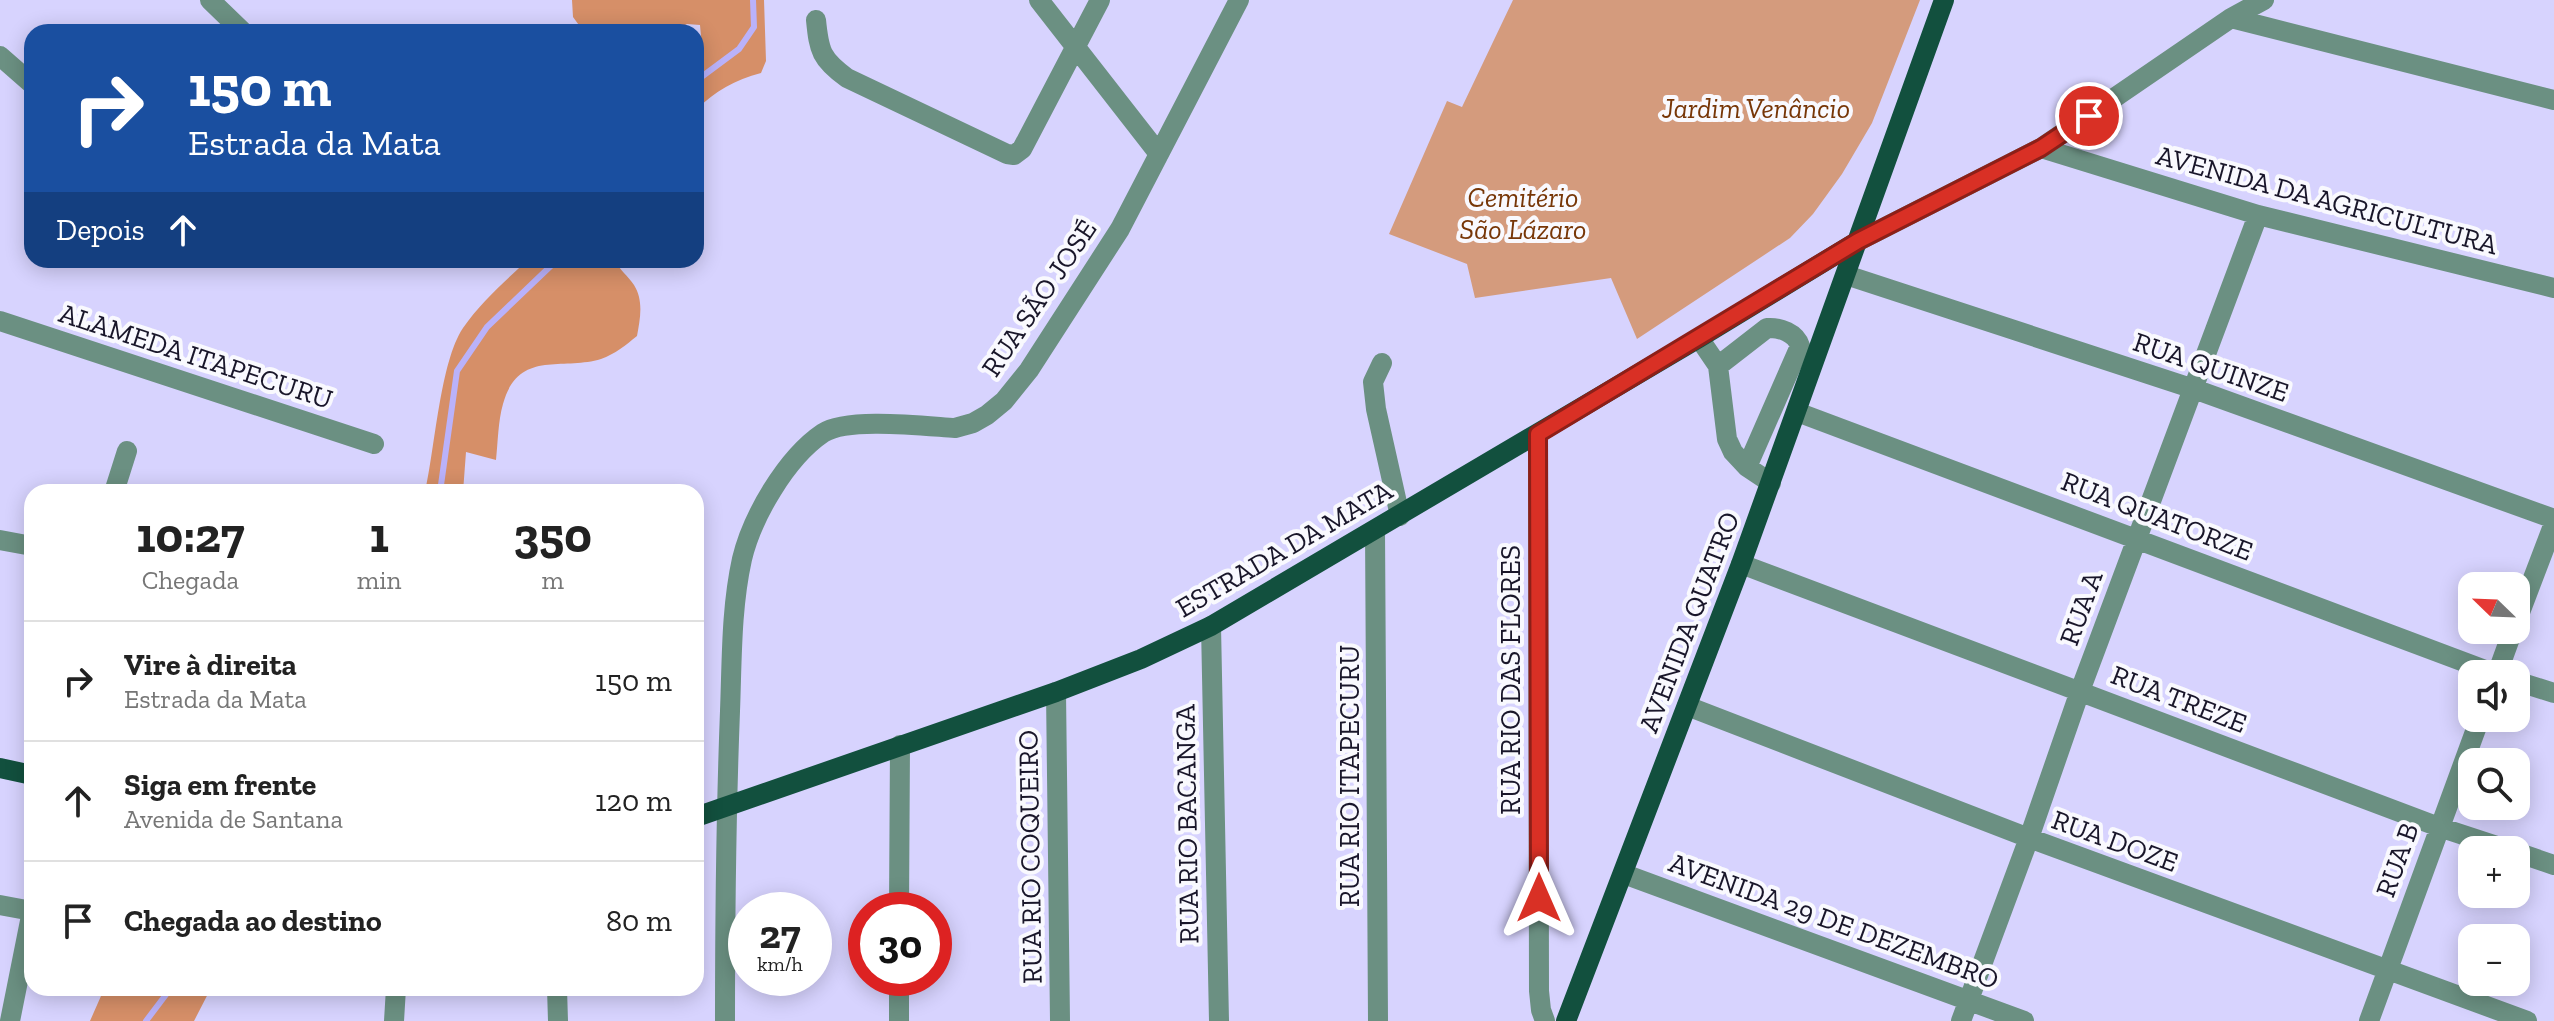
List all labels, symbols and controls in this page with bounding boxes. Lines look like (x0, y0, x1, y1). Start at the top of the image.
text: 150 m (188, 53, 332, 120)
icon: right (56, 56, 160, 160)
pin (2055, 82, 2123, 150)
park label: Jardim Venâncio (1661, 92, 1850, 125)
icon: arrive (2067, 94, 2111, 138)
text: Estrada da Mata (188, 121, 441, 164)
street label: AVENIDA DA AGRICULTURA (2153, 138, 2502, 262)
park label: Cemitério São Lázaro (1460, 181, 1586, 246)
icon: ahead (161, 208, 205, 252)
text: Depois (56, 212, 145, 248)
street label: RUA SÃO JOSÉ (975, 213, 1103, 383)
street label: ALAMEDA ITAPECURU (55, 296, 337, 416)
street label: RUA QUINZE (2129, 325, 2293, 409)
street label: RUA QUATORZE (2057, 464, 2257, 568)
street label: ESTRADA DA MATA (1170, 473, 1399, 624)
text: 10:27 (136, 507, 245, 564)
text: 1 (369, 507, 389, 564)
text: 350 (514, 507, 592, 564)
street label: AVENIDA QUATRO (1632, 507, 1746, 737)
street label: RUA RIO DAS FLORES (1494, 545, 1527, 815)
text: Chegada (142, 564, 239, 596)
text: min (357, 564, 401, 596)
text: m (541, 564, 564, 596)
street label: RUA A (2052, 566, 2110, 650)
north arrow (2458, 572, 2530, 644)
map controls (2458, 572, 2530, 996)
street label: RUA RIO ITAPECURU (1333, 645, 1366, 907)
text: Vire à direita (124, 647, 297, 683)
street label: RUA TREZE (2107, 658, 2251, 740)
icon: right (56, 659, 100, 703)
button: sound (2458, 660, 2530, 732)
text: 150 m (595, 663, 672, 699)
text: Estrada da Mata (124, 683, 307, 715)
street label: RUA RIO BACANGA (1168, 703, 1206, 944)
street label: RUA RIO COQUEIRO (1011, 730, 1049, 984)
button: search (2458, 748, 2530, 820)
text: Siga em frente (124, 767, 316, 803)
icon: ahead (56, 779, 100, 823)
text: 120 m (595, 783, 672, 819)
text: Avenida de Santana (124, 803, 343, 835)
street label: RUA DOZE (2047, 803, 2183, 879)
street label: RUA B (2368, 819, 2426, 901)
button: + (2458, 836, 2530, 908)
street label: AVENIDA 29 DE DEZEMBRO (1665, 846, 2003, 996)
position arrow (1497, 856, 1581, 940)
speed limit sign: 30 (848, 892, 952, 996)
icon: arrive (56, 899, 100, 943)
text: Chegada ao destino (124, 903, 382, 939)
text: 80 m (606, 903, 672, 939)
text: 27 (759, 910, 801, 958)
button: − (2458, 924, 2530, 996)
text: km/h (757, 952, 803, 976)

